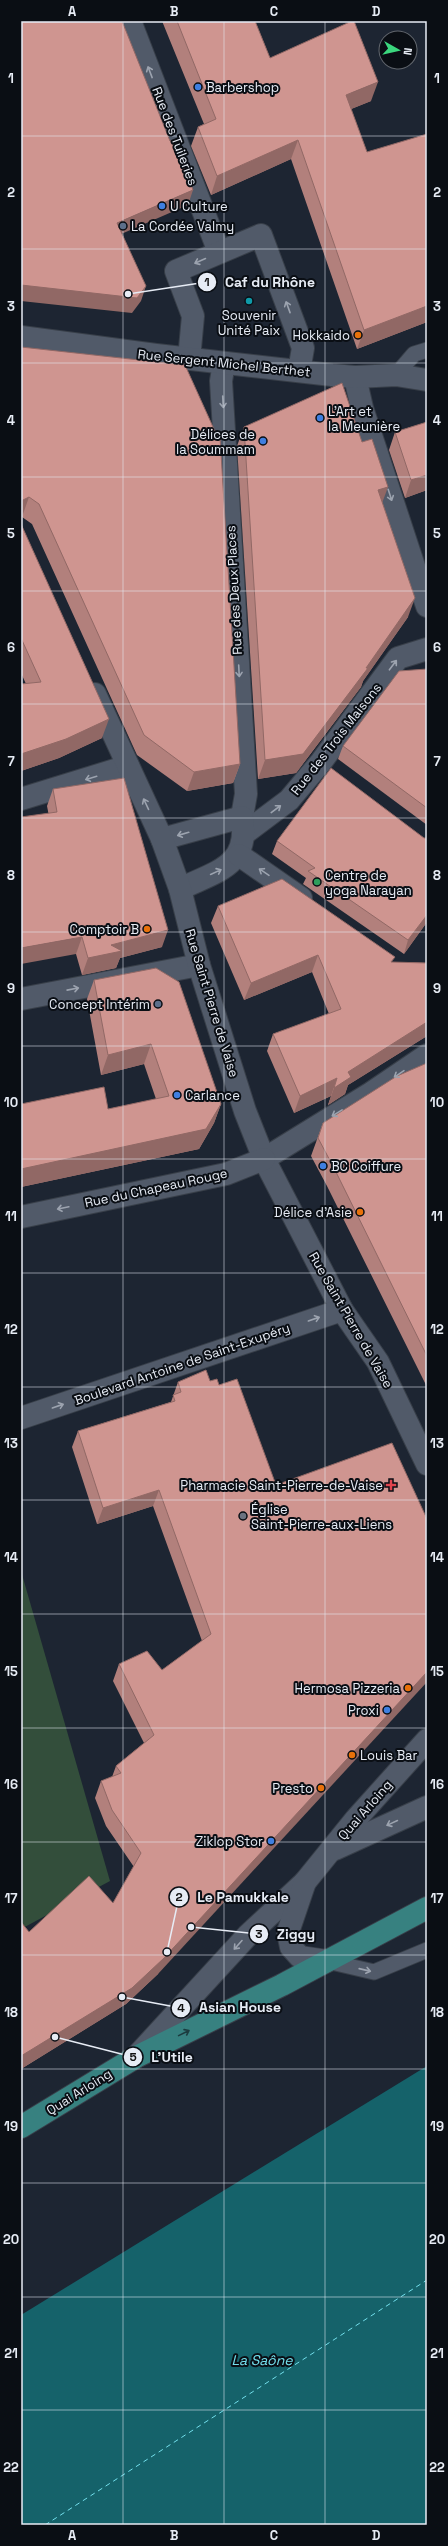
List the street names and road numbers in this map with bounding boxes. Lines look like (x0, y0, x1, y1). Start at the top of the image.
street label: Rue des Tuileries (148, 84, 202, 188)
street label: Rue Sergent Michel Berthet (137, 345, 311, 381)
street label: Rue des Deux Places (222, 525, 246, 655)
street label: Rue des Trois Maisons (287, 679, 385, 798)
street label: Rue Saint Pierre de Vaise (181, 927, 243, 1079)
street label: Rue du Chapeau Rouge (83, 1165, 229, 1211)
street label: Rue Saint Pierre de Vaise (305, 1249, 397, 1391)
street label: Boulevard Antoine de Saint-Exupéry (72, 1319, 292, 1409)
street label: Quai Arloing (334, 1776, 396, 1844)
street label: Quai Arloing (43, 2065, 115, 2119)

